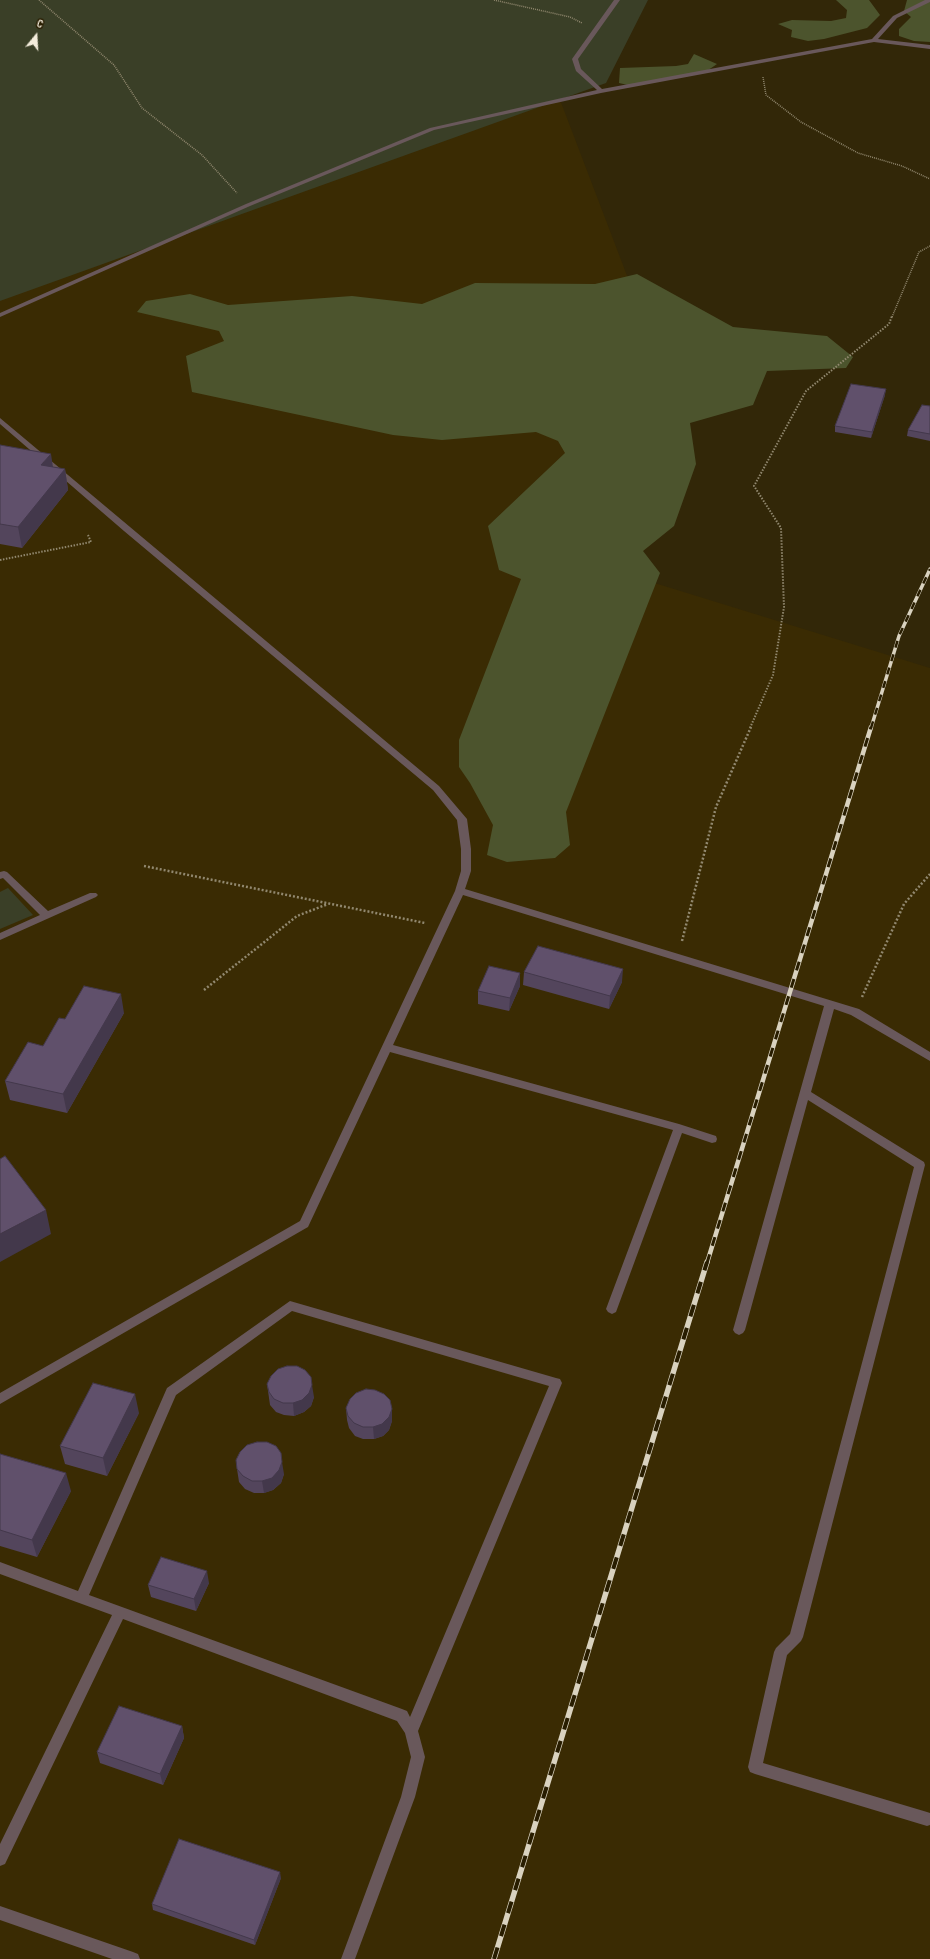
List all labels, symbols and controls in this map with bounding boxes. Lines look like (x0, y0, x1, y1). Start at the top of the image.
north arrow (16, 16, 56, 56)
text: С (35, 17, 45, 31)

